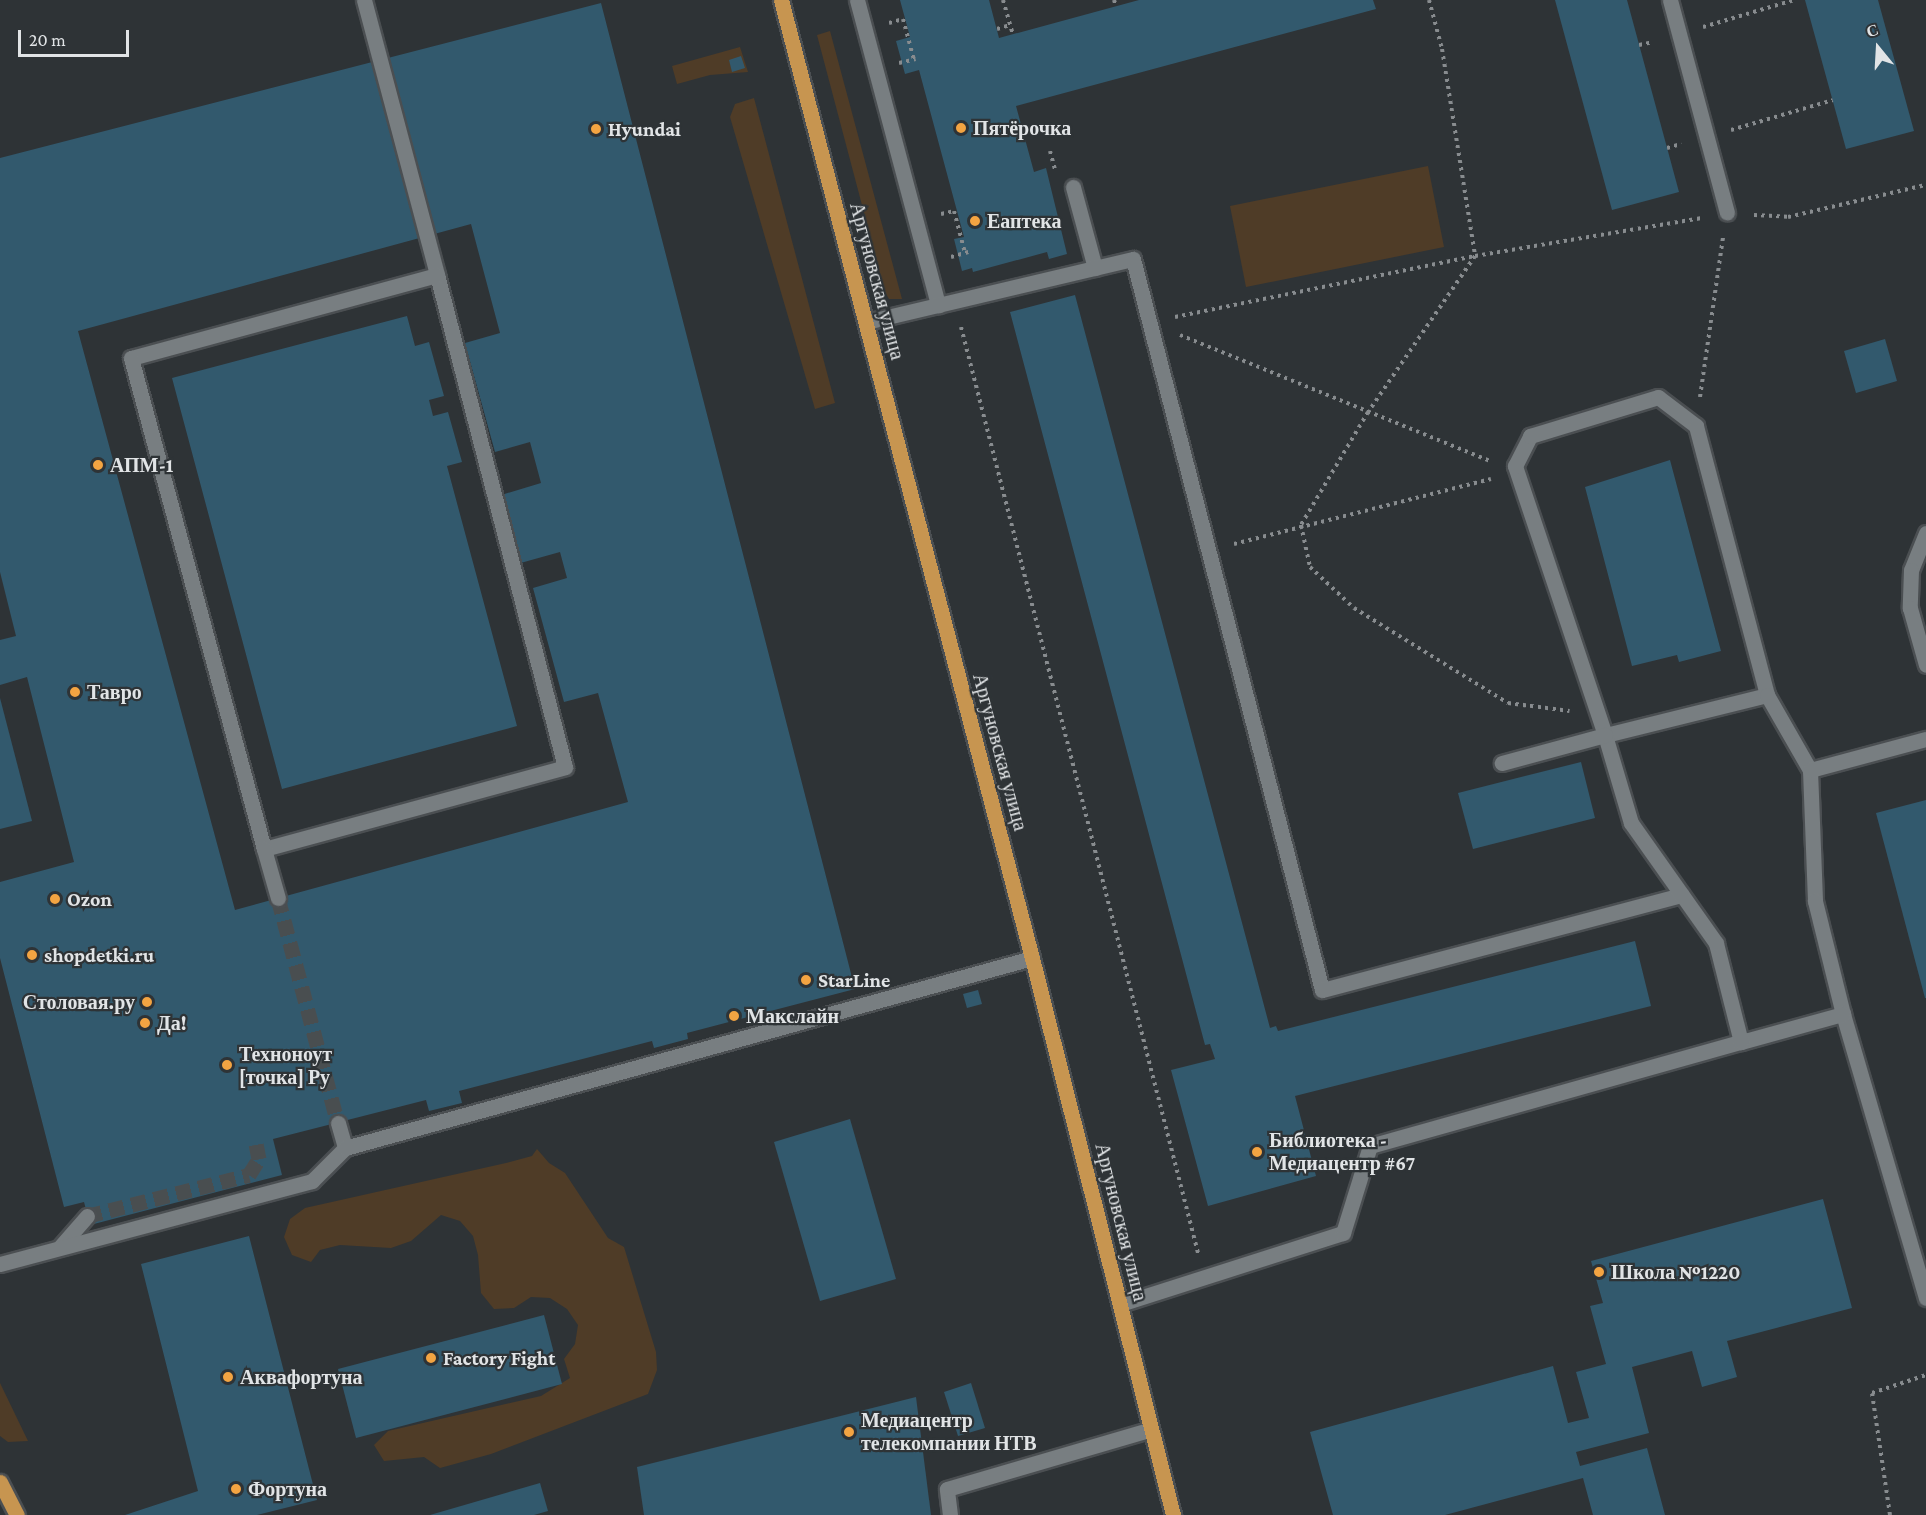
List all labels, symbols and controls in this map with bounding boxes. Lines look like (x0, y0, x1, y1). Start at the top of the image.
scale bar (21, 18, 132, 56)
north arrow (1848, 18, 1908, 78)
text: С (1864, 21, 1880, 40)
text: 20 m (29, 30, 66, 50)
place label: Пятёрочка (973, 116, 1071, 140)
place label: Hyundai (608, 117, 681, 141)
marker: Пятёрочка (954, 121, 968, 135)
marker: Hyundai (589, 122, 603, 136)
street label: Аргуновская улица (844, 200, 910, 362)
place label: Еаптека (987, 209, 1062, 233)
marker: Еаптека (968, 214, 982, 228)
place label: АПМ-1 (110, 453, 173, 477)
marker: АПМ-1 (91, 458, 105, 472)
street label: Аргуновская улица (967, 671, 1033, 833)
place label: Тавро (87, 680, 142, 704)
marker: Тавро (68, 685, 82, 699)
place label: Ozon (67, 887, 112, 911)
marker: Ozon (48, 892, 62, 906)
place label: shopdetki.ru (44, 943, 154, 967)
marker: shopdetki.ru (25, 948, 39, 962)
place label: StarLine (818, 968, 890, 992)
marker: StarLine (799, 973, 813, 987)
place label: Столовая.ру (23, 990, 135, 1014)
marker: Столовая.ру (140, 995, 154, 1009)
place label: Макслайн (746, 1004, 839, 1028)
marker: Макслайн (727, 1009, 741, 1023)
place label: Да! (157, 1011, 187, 1035)
marker: Да! (138, 1016, 152, 1030)
place label: Техноноут [точка] Ру (239, 1042, 332, 1089)
marker: Техноноут [точка] Ру (220, 1058, 234, 1072)
place label: Библиотека - Медиацентр #67 (1269, 1128, 1415, 1175)
street label: Аргуновская улица (1090, 1140, 1152, 1304)
marker: Библиотека - Медиацентр #67 (1250, 1145, 1264, 1159)
place label: Школа №1220 (1611, 1260, 1740, 1284)
marker: Школа №1220 (1592, 1265, 1606, 1279)
place label: Factory Fight (443, 1346, 556, 1370)
marker: Factory Fight (424, 1351, 438, 1365)
place label: Аквафортуна (240, 1365, 363, 1389)
marker: Аквафортуна (221, 1370, 235, 1384)
place label: Медиацентр телекомпании НТВ (861, 1408, 1036, 1455)
marker: Медиацентр телекомпании НТВ (842, 1425, 856, 1439)
place label: Фортуна (248, 1477, 327, 1501)
marker: Фортуна (229, 1482, 243, 1496)

